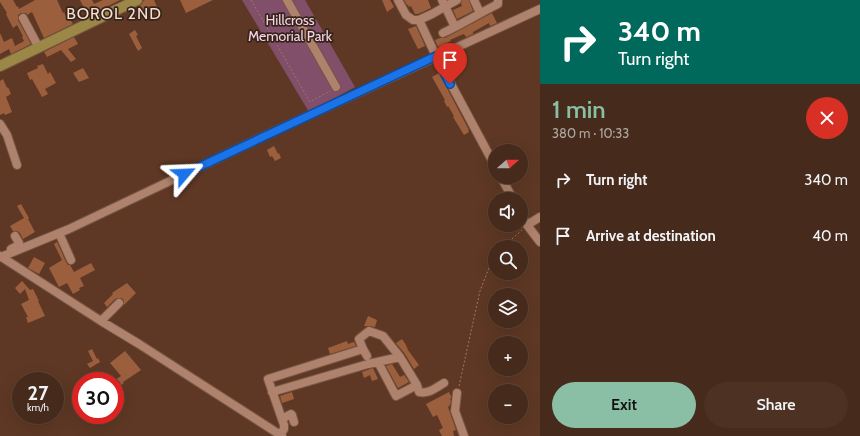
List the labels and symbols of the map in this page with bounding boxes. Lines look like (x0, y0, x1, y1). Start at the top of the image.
district label: BOROL 2ND (66, 4, 162, 23)
park label: Hillcross Memorial Park (248, 11, 333, 45)
pin (433, 43, 467, 84)
north arrow (488, 144, 528, 184)
position arrow (163, 153, 205, 195)
speed limit sign: 30 (72, 372, 124, 424)

